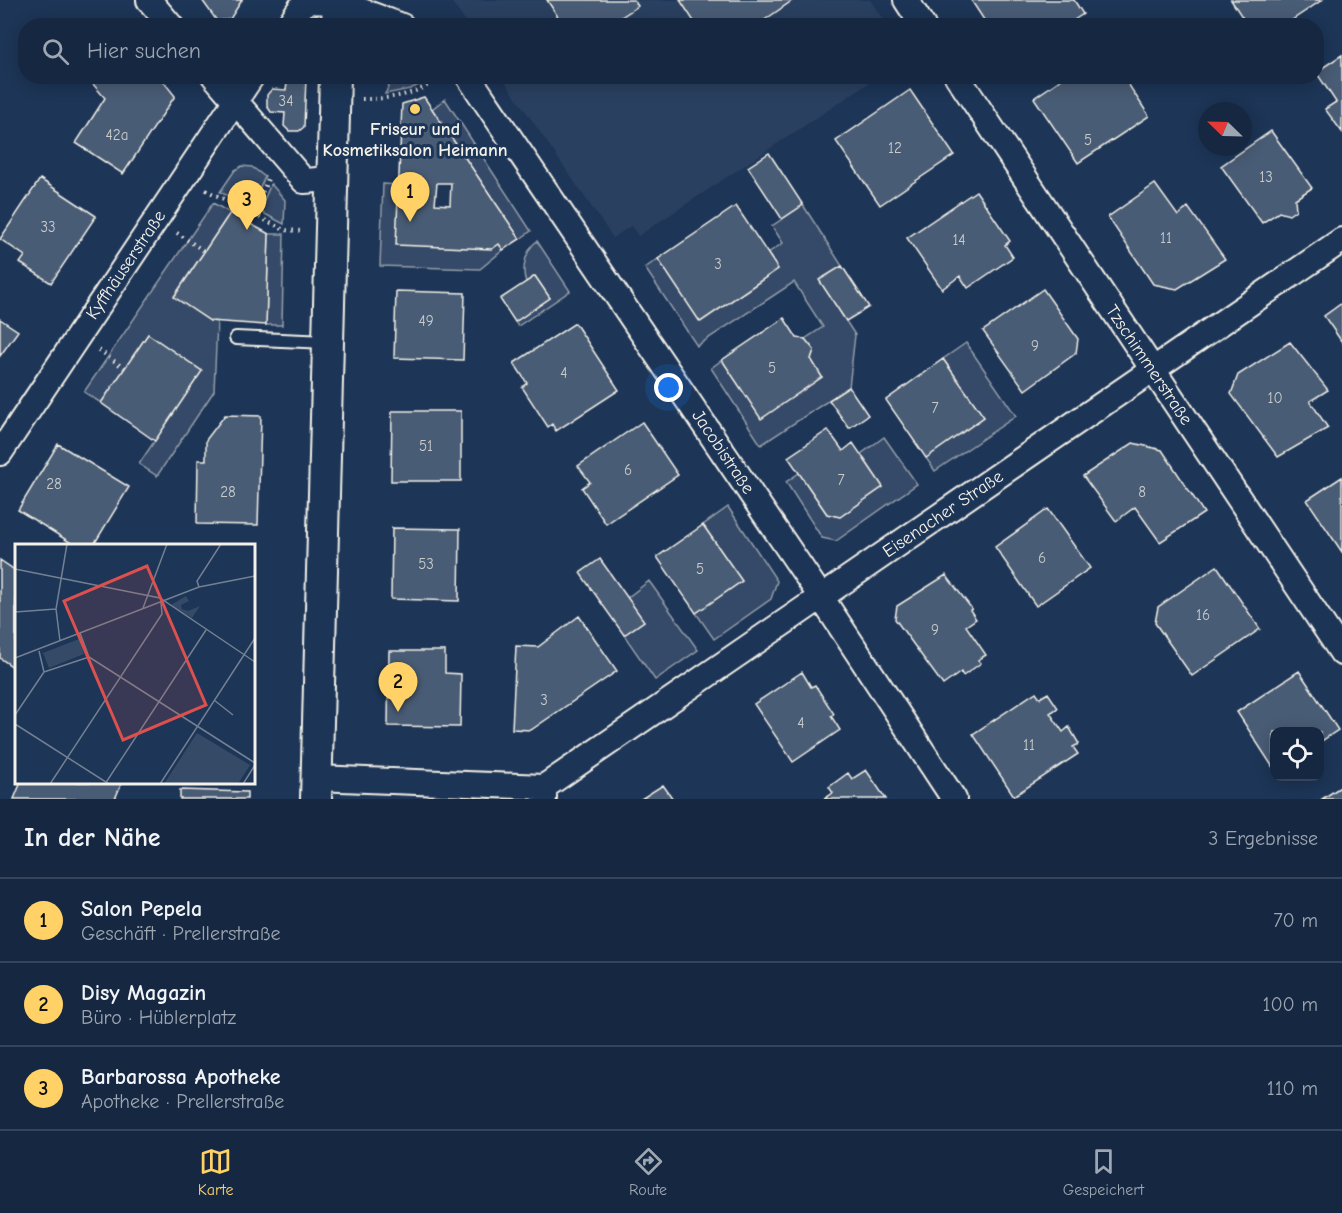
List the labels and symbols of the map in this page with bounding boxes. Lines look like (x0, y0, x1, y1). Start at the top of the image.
house number: 34 (279, 92, 293, 110)
marker: Friseur und Kosmetiksalon Heimann (408, 102, 422, 116)
north arrow (1198, 102, 1252, 156)
place label: Friseur und Kosmetiksalon Heimann (323, 119, 507, 161)
house number: 42a (106, 126, 128, 144)
house number: 5 (1084, 131, 1092, 149)
house number: 12 (888, 139, 902, 157)
house number: 13 (1259, 168, 1273, 186)
pin: 1 (390, 172, 430, 222)
pin: 3 (228, 180, 266, 230)
street label: Kyffhäuserstraße (82, 206, 170, 324)
house number: 33 (40, 218, 56, 236)
house number: 11 (1160, 229, 1172, 247)
house number: 14 (952, 231, 966, 249)
house number: 3 (714, 255, 722, 273)
street label: Tzschimmerstraße (1101, 301, 1197, 429)
house number: 49 (418, 312, 434, 330)
house number: 9 (1031, 337, 1039, 355)
house number: 5 (768, 359, 776, 377)
house number: 4 (560, 364, 568, 382)
your location (654, 373, 683, 402)
house number: 10 (1267, 389, 1283, 407)
house number: 7 (931, 399, 939, 417)
street label: Jacobistraße (687, 406, 759, 498)
house number: 51 (419, 437, 433, 455)
house number: 6 (624, 461, 632, 479)
street label: Eisenacher Straße (879, 466, 1007, 562)
house number: 7 (837, 471, 845, 489)
house number: 28 (46, 475, 62, 493)
house number: 28 (220, 483, 236, 501)
house number: 8 (1138, 483, 1146, 501)
inset map (15, 544, 255, 784)
house number: 6 (1038, 549, 1046, 567)
house number: 53 (418, 555, 434, 573)
house number: 5 (696, 560, 704, 578)
house number: 16 (1196, 606, 1210, 624)
house number: 9 (931, 621, 939, 639)
pin: 2 (378, 662, 418, 712)
house number: 3 (540, 691, 548, 709)
house number: 4 (797, 714, 805, 732)
house number: 11 (1023, 736, 1035, 754)

